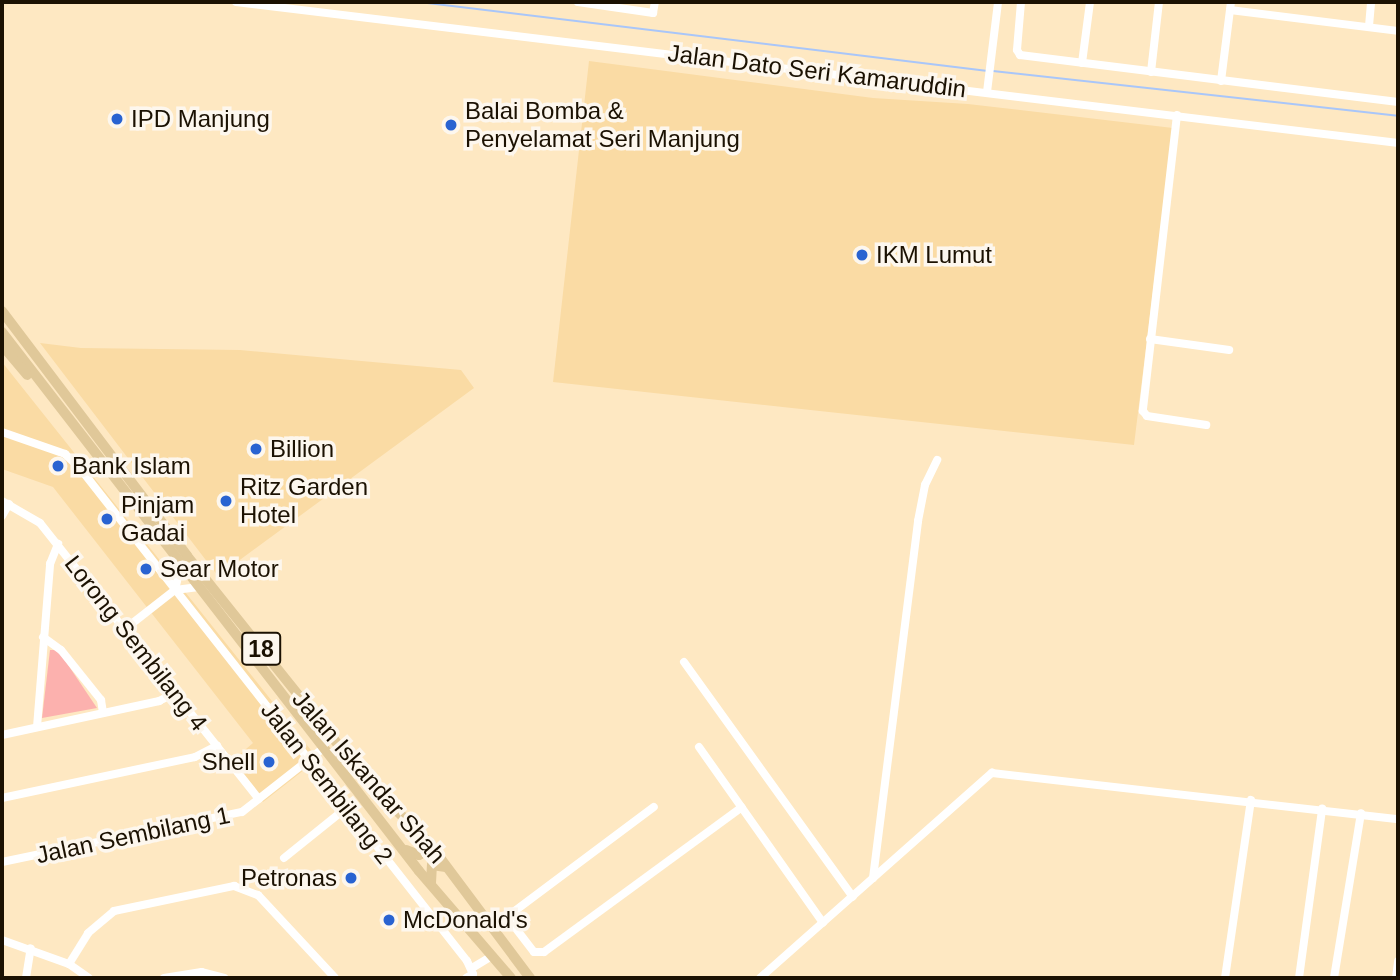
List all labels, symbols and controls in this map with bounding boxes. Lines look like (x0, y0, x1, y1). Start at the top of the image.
street label: Jalan Dato Seri Kamaruddin (666, 38, 968, 104)
place label: Balai Bomba & Penyelamat Seri Manjung (465, 97, 740, 153)
place label: IPD Manjung (131, 105, 270, 133)
marker: IPD Manjung (109, 111, 125, 127)
marker: Balai Bomba & Penyelamat Seri Manjung (443, 117, 459, 133)
place label: IKM Lumut (876, 241, 992, 269)
marker: IKM Lumut (854, 247, 870, 263)
place label: Billion (270, 435, 334, 463)
marker: Billion (248, 441, 264, 457)
place label: Bank Islam (72, 452, 191, 480)
marker: Bank Islam (50, 458, 66, 474)
place label: Ritz Garden Hotel (240, 473, 368, 529)
place label: Pinjam Gadai (121, 491, 194, 547)
marker: Ritz Garden Hotel (218, 493, 234, 509)
marker: Pinjam Gadai (99, 511, 115, 527)
street label: Lorong Sembilang 4 (59, 549, 213, 737)
place label: Sear Motor (160, 555, 279, 583)
marker: Sear Motor (138, 561, 154, 577)
road number: 18 (240, 629, 282, 668)
street label: Jalan Iskandar Shah (286, 685, 452, 869)
street label: Jalan Sembilang 2 (255, 696, 399, 870)
place label: Shell (202, 748, 255, 776)
marker: Shell (261, 754, 277, 770)
street label: Jalan Sembilang 1 (33, 800, 233, 870)
place label: Petronas (241, 864, 337, 892)
marker: Petronas (343, 870, 359, 886)
place label: McDonald's (403, 906, 528, 934)
marker: McDonald's (381, 912, 397, 928)

